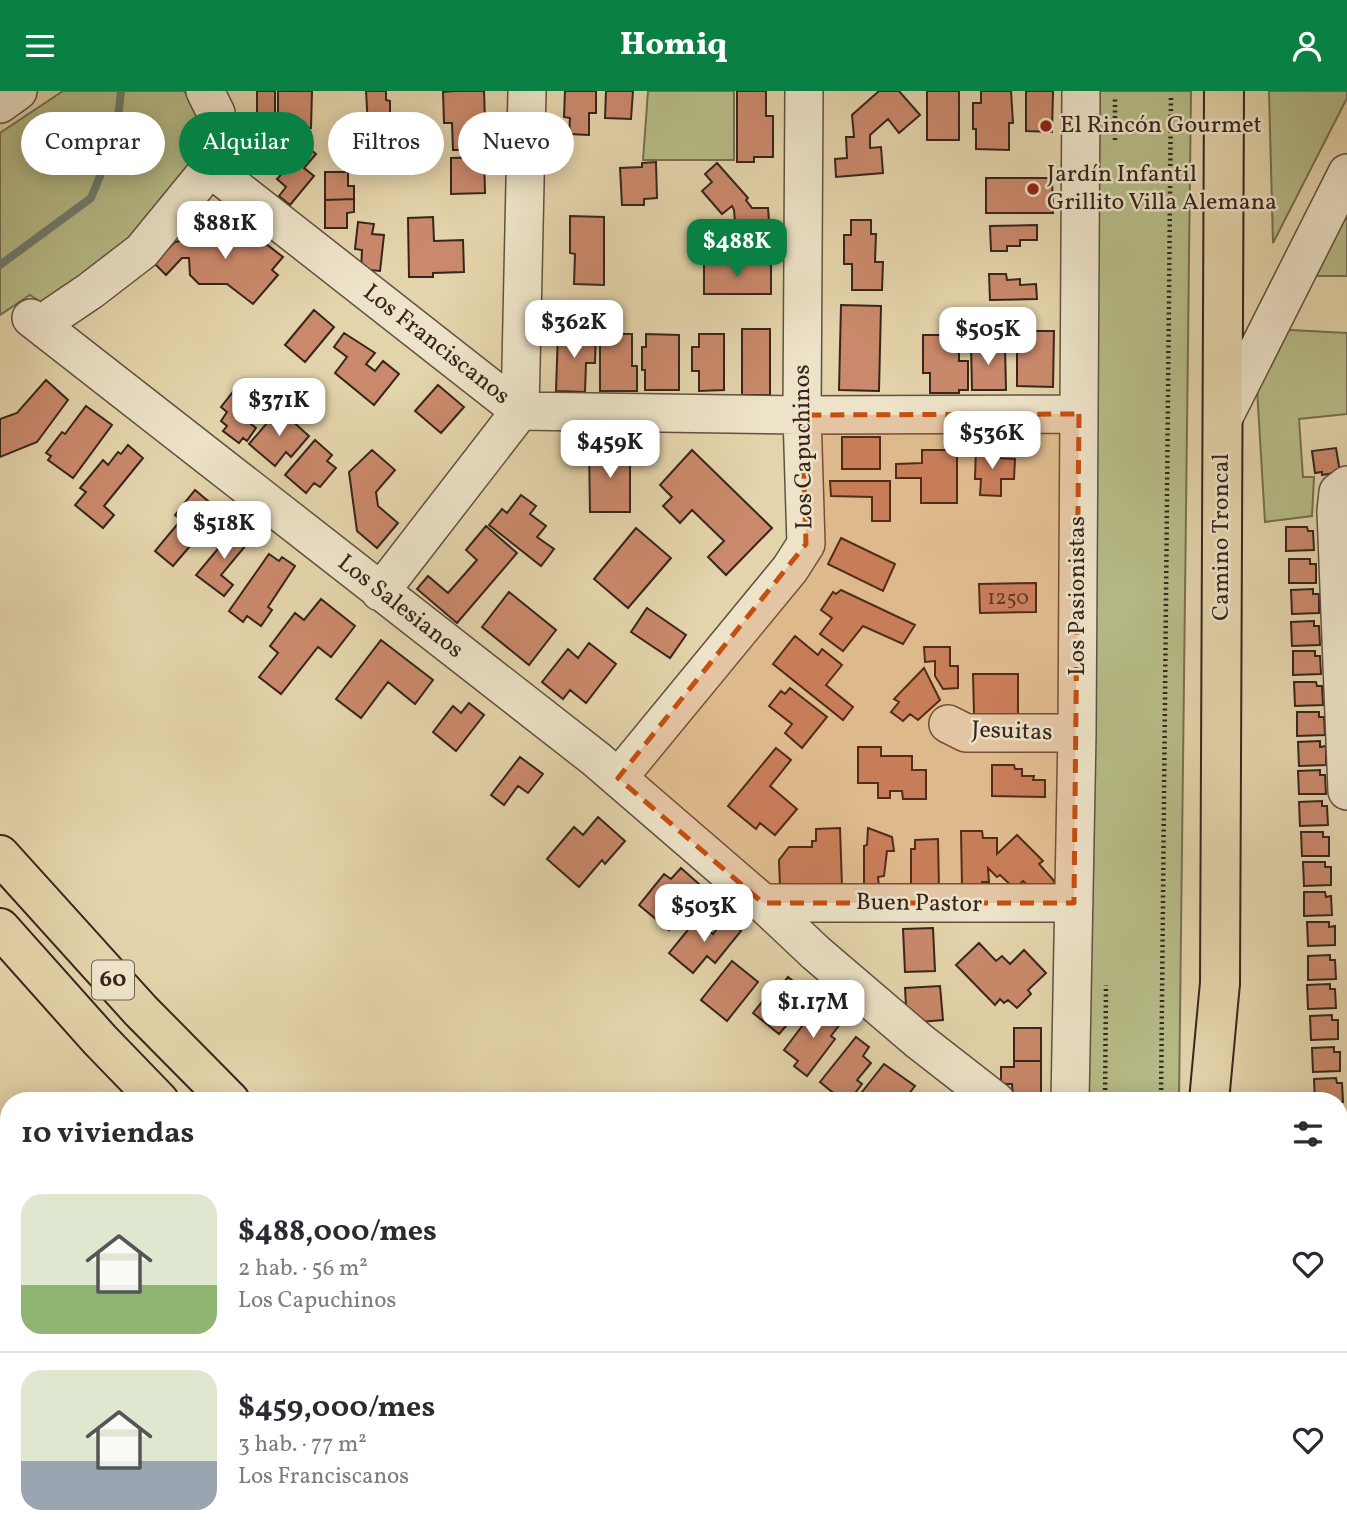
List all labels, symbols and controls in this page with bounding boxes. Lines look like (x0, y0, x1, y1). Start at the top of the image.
text: Homiq (620, 24, 727, 68)
icon: menu (21, 27, 59, 65)
icon: person (1288, 27, 1326, 65)
place label: El Rincón Gourmet (1060, 109, 1262, 143)
chip: Comprar (21, 112, 165, 175)
chip: Alquilar (179, 112, 314, 175)
chip: Filtros (328, 112, 444, 175)
chip: Nuevo (458, 112, 574, 175)
marker: El Rincón Gourmet (1038, 118, 1054, 134)
place label: Jardín Infantil Grillito Villa Alemana (1047, 158, 1277, 220)
marker: Jardín Infantil Grillito Villa Alemana (1025, 181, 1041, 197)
pin: $881K (176, 201, 274, 261)
text: $881K (193, 208, 257, 240)
pin: $488K (688, 219, 786, 279)
text: $488K (703, 226, 771, 258)
street label: Los Franciscanos (355, 277, 517, 413)
pin: $362K (525, 301, 623, 360)
text: $362K (541, 307, 607, 339)
pin: $505K (939, 307, 1037, 367)
text: $505K (955, 314, 1021, 346)
street label: Los Capuchinos (786, 364, 822, 530)
pin: $371K (230, 379, 328, 438)
text: $371K (248, 385, 310, 417)
pin: $536K (943, 411, 1041, 471)
text: $536K (960, 418, 1024, 450)
pin: $459K (561, 421, 659, 480)
text: $459K (577, 427, 643, 459)
street label: Camino Troncal (1205, 453, 1239, 621)
pin: $518K (175, 501, 273, 561)
text: $518K (193, 508, 255, 540)
street label: Los Pasionistas (1061, 516, 1095, 676)
street label: Los Salesianos (330, 547, 470, 667)
house number: 1250 (987, 584, 1029, 613)
street label: Jesuitas (971, 714, 1053, 750)
pin: $503K (655, 885, 753, 944)
street label: Buen Pastor (856, 886, 982, 922)
text: $503K (671, 891, 737, 923)
road number: 60 (92, 961, 134, 999)
pin: $1.17M (756, 981, 870, 1040)
text: $1.17M (777, 987, 849, 1019)
text: 10 viviendas (21, 1113, 194, 1155)
icon: filters (1289, 1115, 1327, 1153)
text: $488,000/mes (238, 1211, 437, 1253)
icon: home (77, 1222, 161, 1306)
icon: heart (1289, 1245, 1327, 1283)
text: 2 hab. · 56 m² (238, 1253, 368, 1285)
text: Los Capuchinos (238, 1285, 396, 1317)
text: $459,000/mes (238, 1387, 435, 1429)
icon: home (77, 1398, 161, 1482)
icon: heart (1289, 1421, 1327, 1459)
text: 3 hab. · 77 m² (238, 1429, 367, 1461)
text: Los Franciscanos (238, 1461, 409, 1493)

